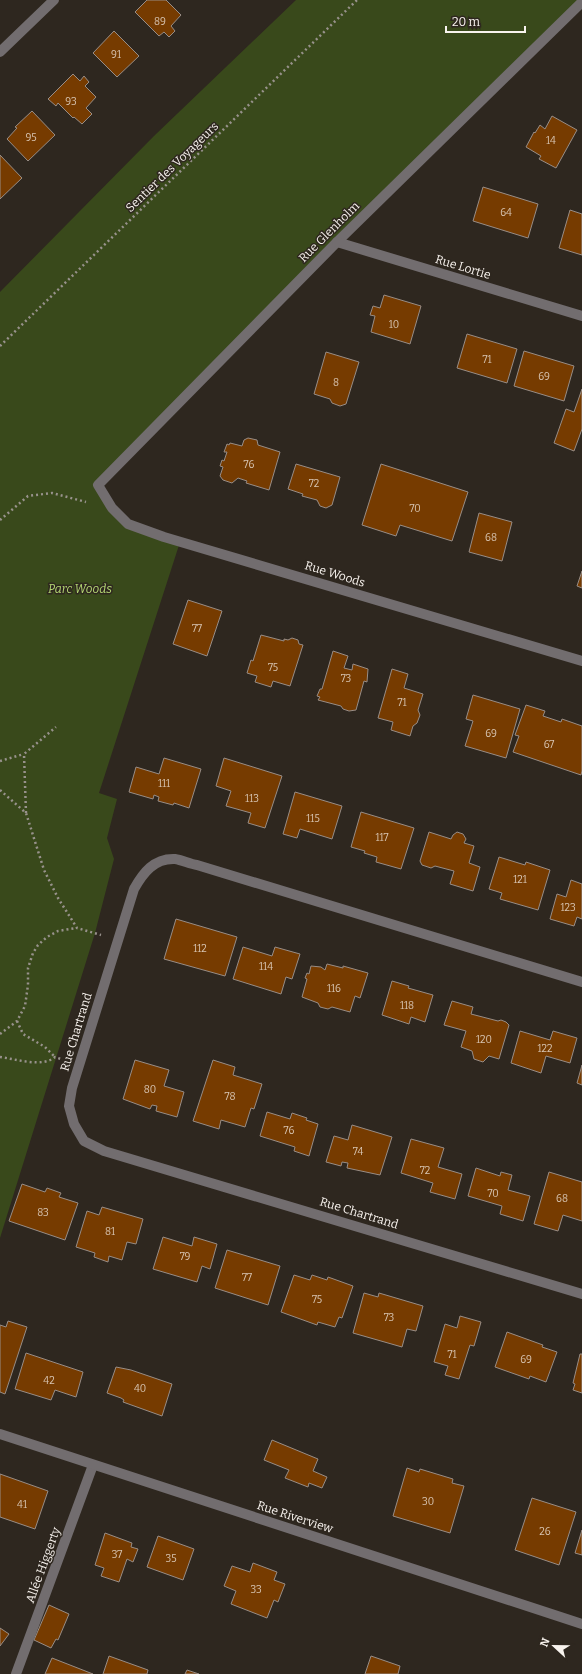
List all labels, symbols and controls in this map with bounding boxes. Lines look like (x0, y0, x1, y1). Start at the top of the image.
scale bar (446, 8, 525, 34)
text: 20 m (452, 15, 481, 29)
house number: 89 (154, 16, 166, 28)
house number: 91 (111, 49, 121, 61)
house number: 93 (65, 96, 77, 108)
street label: Sentier des Voyageurs (123, 119, 221, 215)
house number: 95 (25, 132, 37, 144)
house number: 14 (546, 135, 556, 147)
street label: Rue Glenholm (296, 198, 363, 265)
house number: 64 (500, 207, 512, 219)
street label: Rue Lortie (434, 252, 492, 282)
house number: 10 (389, 319, 399, 331)
house number: 71 (482, 354, 492, 366)
house number: 69 (538, 371, 550, 383)
house number: 8 (333, 377, 339, 389)
house number: 76 (244, 459, 255, 471)
house number: 72 (309, 478, 319, 490)
house number: 70 (409, 503, 421, 515)
house number: 68 (485, 532, 497, 544)
street label: Rue Woods (303, 558, 367, 590)
park label: Parc Woods (48, 582, 112, 596)
house number: 77 (192, 623, 202, 635)
house number: 75 (268, 662, 278, 674)
house number: 73 (341, 673, 352, 685)
house number: 71 (397, 697, 407, 709)
house number: 69 (485, 728, 497, 740)
house number: 67 (544, 739, 554, 751)
house number: 111 (158, 778, 170, 790)
house number: 113 (245, 793, 259, 805)
house number: 115 (306, 813, 320, 825)
house number: 117 (375, 832, 389, 844)
house number: 121 (513, 874, 527, 886)
house number: 123 (560, 902, 576, 914)
house number: 112 (193, 943, 207, 955)
house number: 114 (259, 961, 273, 973)
house number: 116 (327, 983, 341, 995)
street label: Rue Chartrand (57, 991, 95, 1073)
house number: 118 (400, 1000, 414, 1012)
house number: 120 (476, 1034, 492, 1046)
house number: 122 (538, 1043, 552, 1055)
house number: 80 (144, 1084, 156, 1096)
house number: 78 (225, 1091, 235, 1103)
house number: 76 (284, 1125, 295, 1137)
house number: 74 (353, 1146, 364, 1158)
house number: 72 (420, 1165, 430, 1177)
house number: 70 (487, 1188, 499, 1200)
house number: 68 (556, 1193, 568, 1205)
street label: Rue Chartrand (318, 1194, 400, 1232)
house number: 83 (37, 1207, 49, 1219)
house number: 81 (105, 1226, 115, 1238)
house number: 79 (180, 1251, 190, 1263)
house number: 77 (242, 1272, 252, 1284)
house number: 75 (312, 1294, 322, 1306)
house number: 73 (384, 1312, 395, 1324)
house number: 71 (447, 1349, 457, 1361)
house number: 69 (520, 1354, 532, 1366)
house number: 42 (43, 1375, 55, 1387)
house number: 40 (134, 1383, 146, 1395)
house number: 30 (422, 1496, 434, 1508)
street label: Rue Riverview (255, 1498, 335, 1536)
house number: 41 (17, 1499, 27, 1511)
street label: Allée Higgerty (23, 1525, 63, 1605)
house number: 26 (539, 1526, 551, 1538)
house number: 37 (112, 1549, 122, 1561)
house number: 35 (165, 1553, 177, 1565)
house number: 33 (250, 1584, 262, 1596)
north arrow (534, 1626, 574, 1666)
text: N (538, 1636, 553, 1649)

